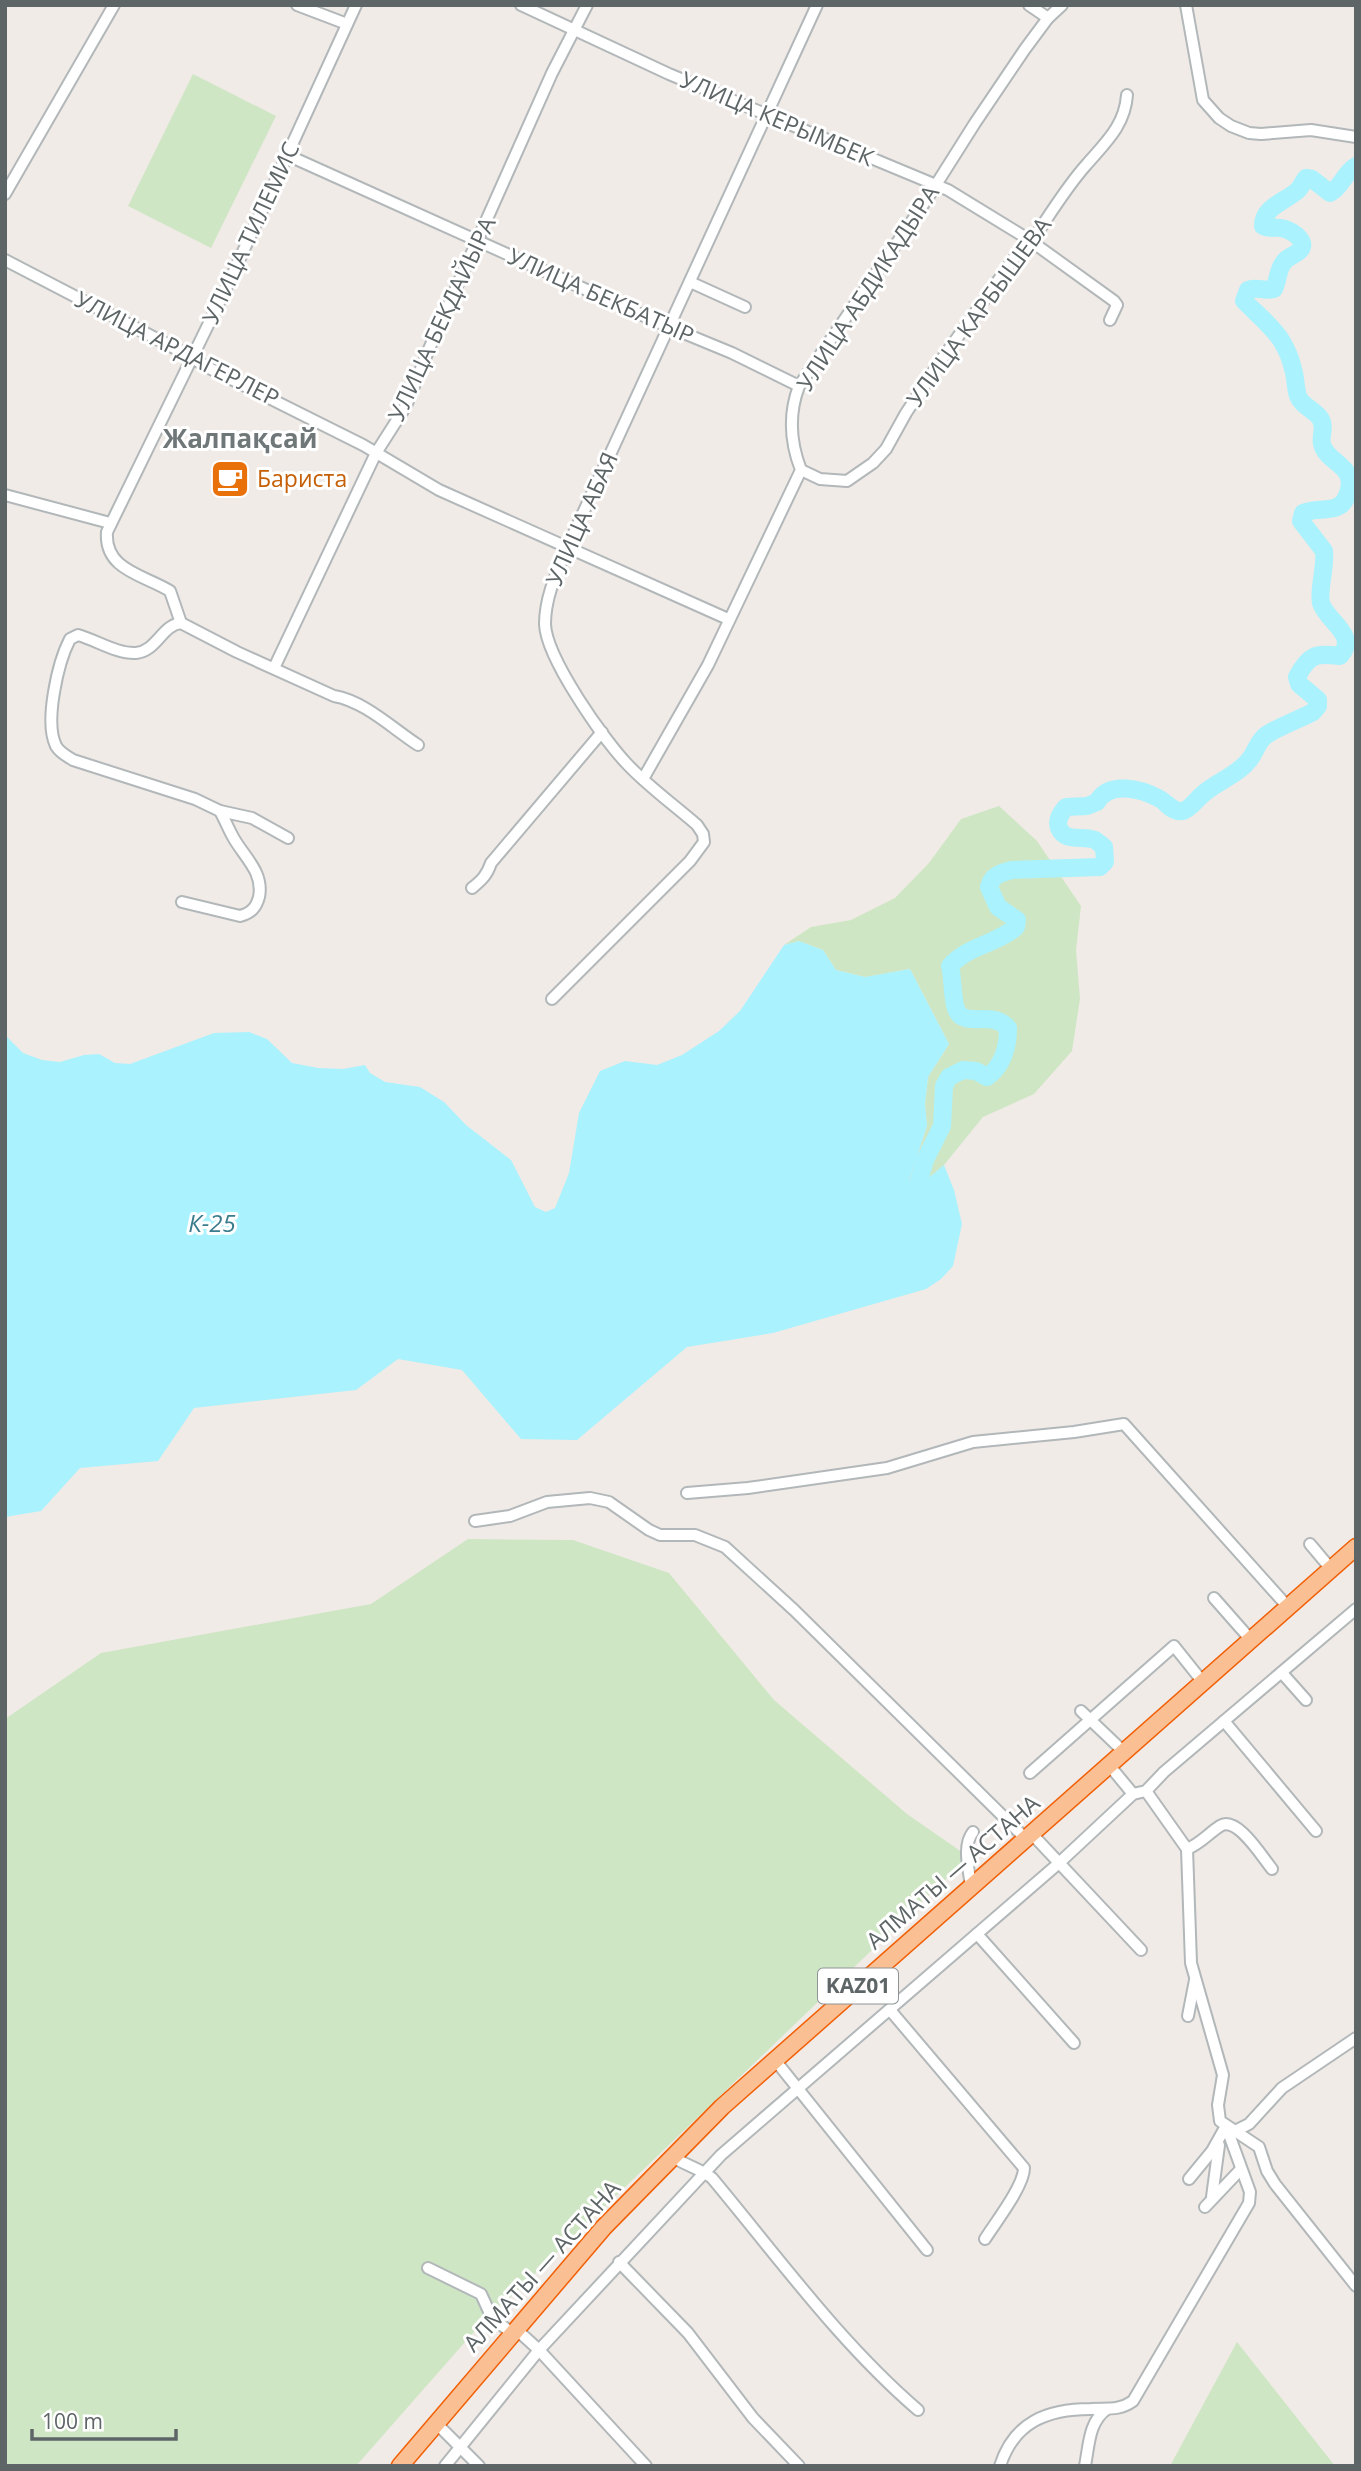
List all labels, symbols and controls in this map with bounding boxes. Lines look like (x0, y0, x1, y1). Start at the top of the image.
street label: УЛИЦА КЕРЫМБЕК (676, 63, 880, 174)
street label: УЛИЦА ТИЛЕМИС (194, 137, 306, 329)
street label: УЛИЦА АБДИКАДЫРА (789, 178, 946, 397)
street label: УЛИЦА КАРБЫШЕВА (898, 210, 1058, 413)
street label: УЛИЦА БЕКДАЙЫРА (380, 211, 503, 426)
street label: УЛИЦА БЕКБАТЫР (503, 240, 700, 351)
street label: УЛИЦА АРДАГЕРЛЕР (70, 283, 285, 414)
district label: Жалпақсай (163, 420, 317, 456)
street label: УЛИЦА АБАЯ (537, 447, 625, 590)
cafe icon: Бариста (209, 458, 251, 500)
place label: Бариста (257, 462, 347, 494)
water label: К-25 (188, 1206, 236, 1239)
street label: АЛМАТЫ — АСТАНА (859, 1786, 1047, 1956)
road number: KАZ01 (818, 1968, 898, 2004)
street label: АЛМАТЫ — АСТАНА (455, 2172, 627, 2358)
scale bar (32, 2398, 175, 2442)
text: 100 m (42, 2407, 103, 2435)

